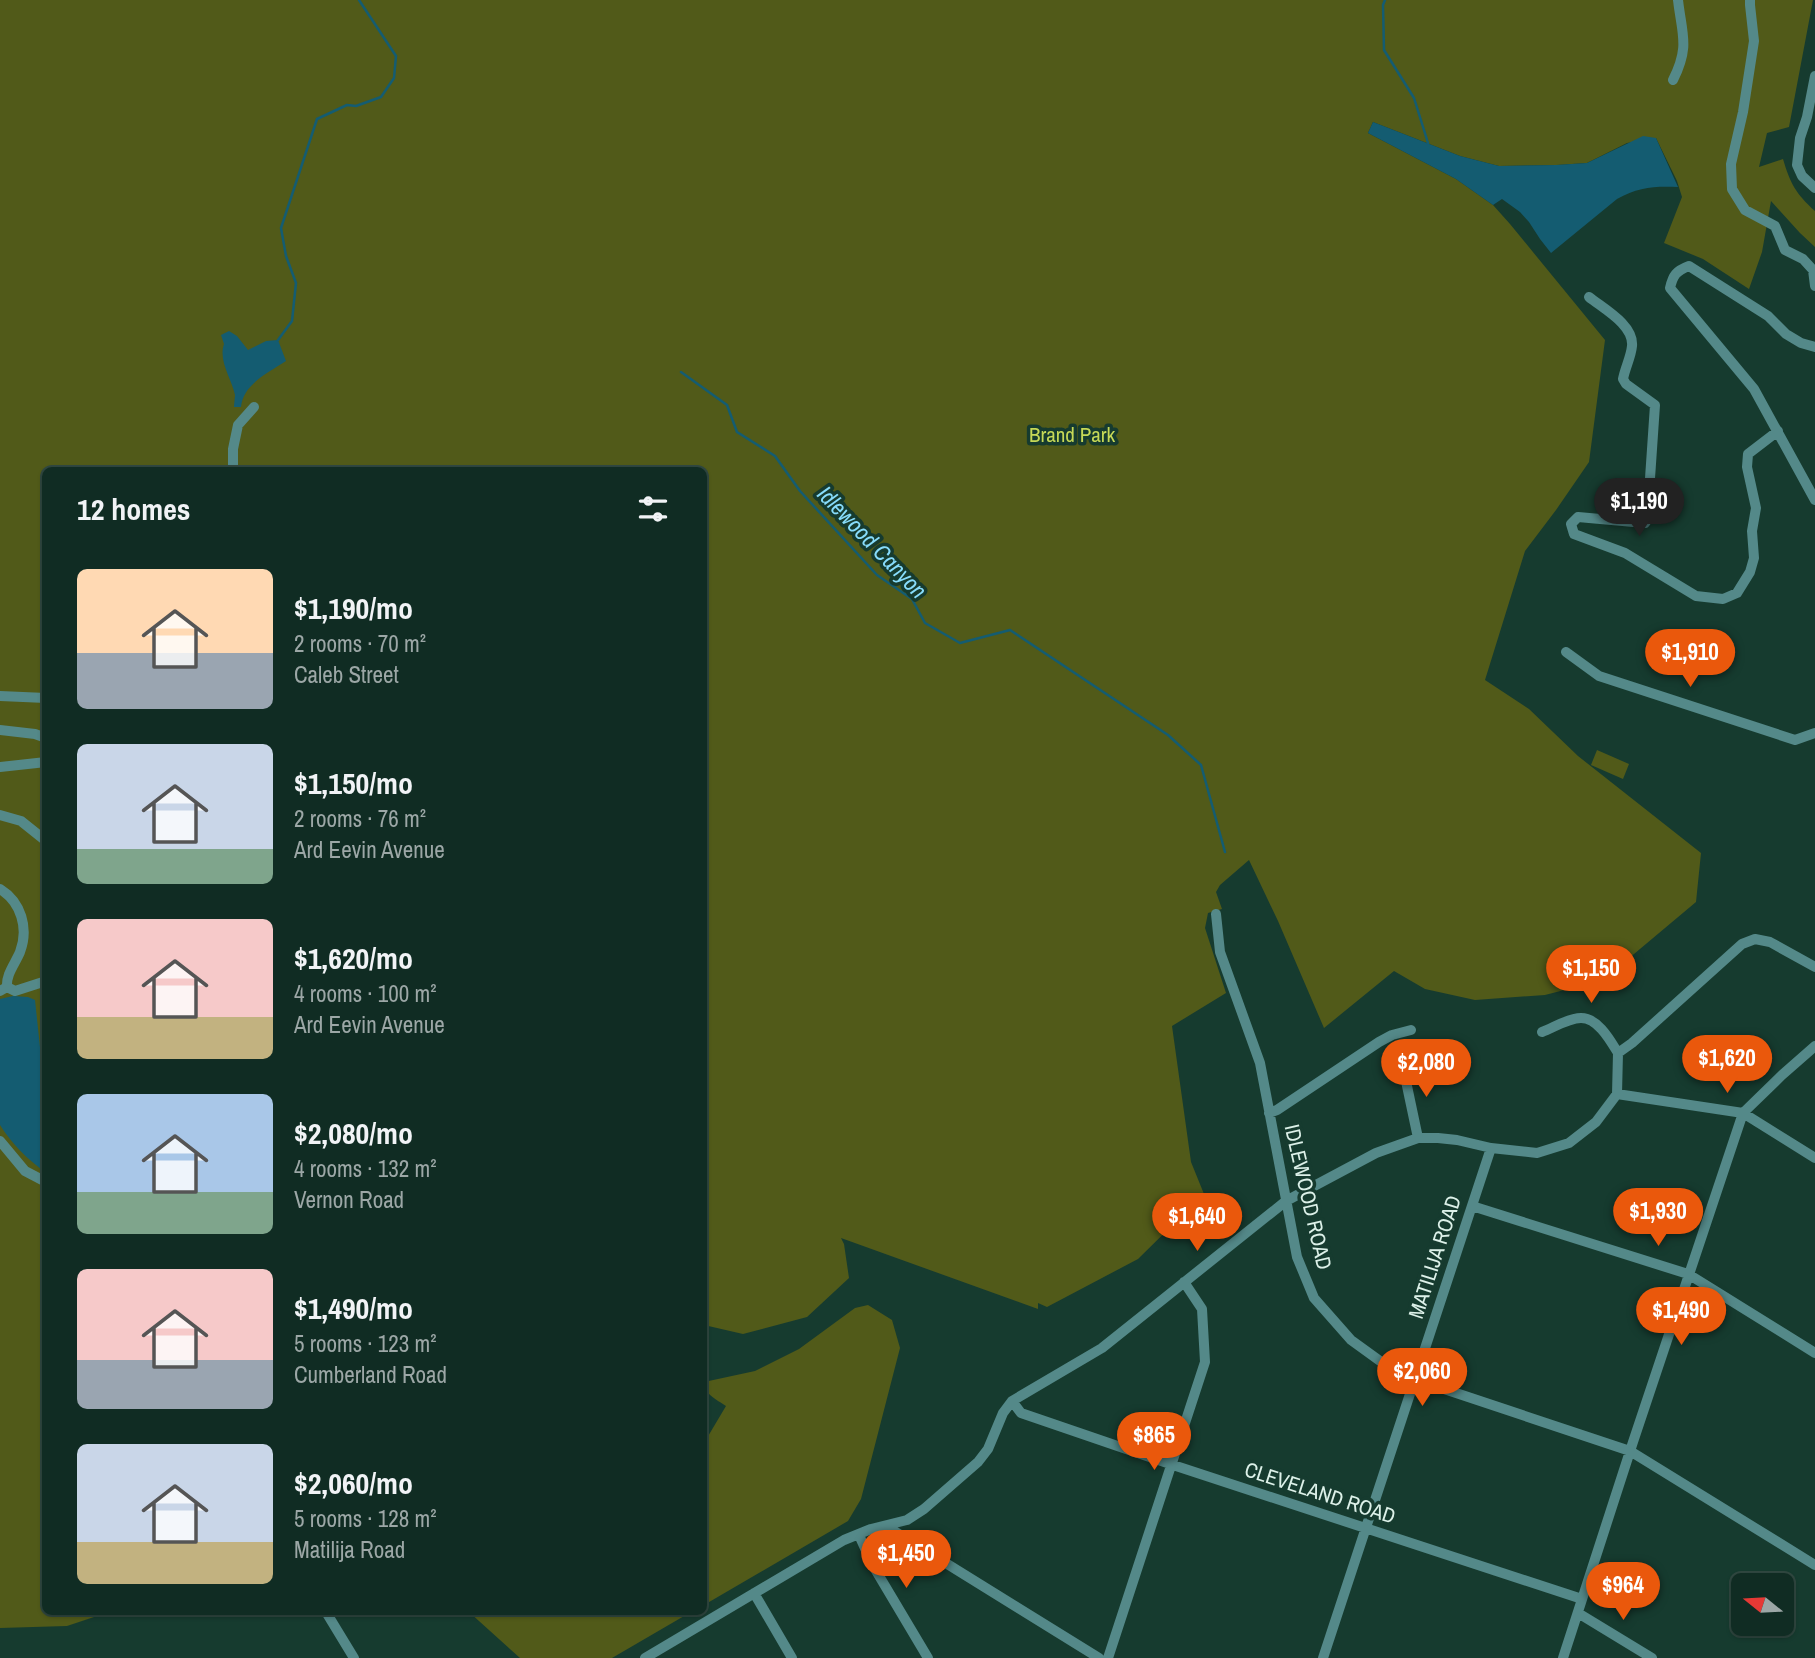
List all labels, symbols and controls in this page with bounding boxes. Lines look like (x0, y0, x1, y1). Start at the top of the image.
park label: Brand Park (1029, 420, 1115, 449)
water label: Idlewood Canyon (811, 478, 934, 605)
pin: $1,190 (1582, 478, 1696, 538)
text: $1,190 (1610, 485, 1668, 516)
text: 12 homes (77, 489, 191, 529)
icon: filters (634, 490, 672, 528)
text: $1,190/mo (294, 588, 413, 628)
icon: home (133, 597, 217, 681)
text: 2 rooms · 70 m² (294, 628, 426, 659)
pin: $1,910 (1633, 630, 1747, 689)
text: $1,910 (1661, 636, 1719, 667)
text: Caleb Street (294, 659, 399, 690)
text: $1,150/mo (294, 763, 413, 803)
icon: home (133, 772, 217, 856)
text: 2 rooms · 76 m² (294, 803, 426, 834)
text: Ard Eevin Avenue (294, 834, 445, 865)
text: $1,620/mo (294, 938, 413, 978)
pin: $1,150 (1534, 946, 1648, 1005)
icon: home (133, 947, 217, 1031)
text: $1,150 (1562, 952, 1620, 983)
text: 4 rooms · 100 m² (294, 978, 437, 1009)
text: Ard Eevin Avenue (294, 1009, 445, 1040)
pin: $1,620 (1670, 1036, 1784, 1095)
pin: $2,080 (1369, 1040, 1483, 1099)
text: $1,620 (1698, 1042, 1756, 1073)
text: $2,080 (1397, 1046, 1455, 1077)
text: $2,080/mo (294, 1113, 413, 1153)
street label: IDLEWOOD ROAD (1278, 1121, 1339, 1272)
icon: home (133, 1122, 217, 1206)
text: 4 rooms · 132 m² (294, 1153, 437, 1184)
text: Vernon Road (294, 1184, 404, 1215)
pin: $1,930 (1601, 1188, 1715, 1248)
street label: MATILIJA ROAD (1401, 1192, 1468, 1322)
pin: $1,640 (1140, 1194, 1254, 1253)
text: $1,930 (1629, 1195, 1687, 1226)
text: $1,640 (1168, 1200, 1226, 1231)
text: $1,490/mo (294, 1288, 413, 1328)
pin: $1,490 (1624, 1288, 1738, 1347)
text: $1,490 (1652, 1294, 1710, 1325)
icon: home (133, 1297, 217, 1381)
text: 5 rooms · 123 m² (294, 1328, 437, 1359)
pin: $2,060 (1365, 1348, 1479, 1408)
text: $2,060 (1393, 1355, 1451, 1386)
text: Cumberland Road (294, 1359, 447, 1390)
pin: $865 (1113, 1412, 1195, 1472)
text: $865 (1133, 1419, 1175, 1450)
street label: CLEVELAND ROAD (1241, 1454, 1399, 1531)
text: $2,060/mo (294, 1463, 413, 1503)
icon: home (133, 1472, 217, 1556)
text: 5 rooms · 128 m² (294, 1503, 437, 1534)
pin: $1,450 (849, 1530, 963, 1590)
text: Matilija Road (294, 1534, 405, 1565)
text: $1,450 (877, 1537, 935, 1568)
pin: $964 (1582, 1562, 1664, 1622)
text: $964 (1602, 1569, 1644, 1600)
north arrow (1731, 1573, 1794, 1636)
map controls (1731, 1573, 1794, 1636)

